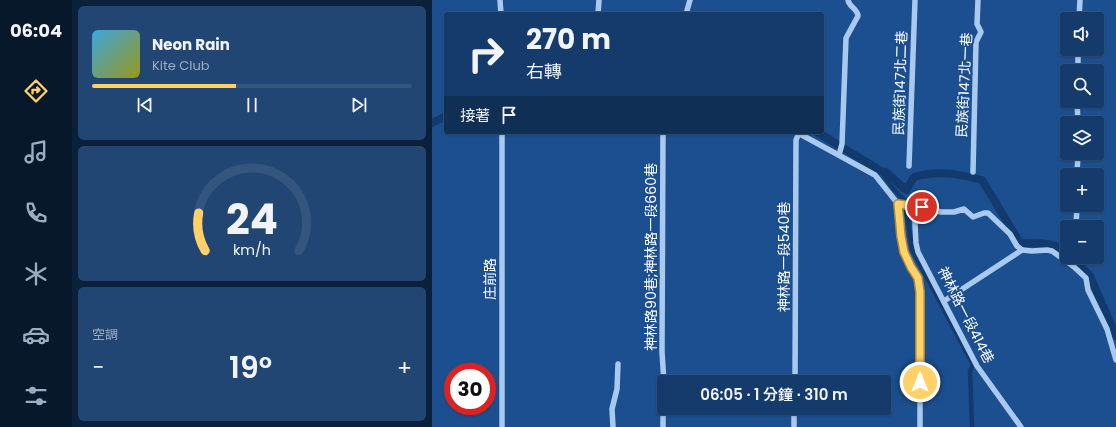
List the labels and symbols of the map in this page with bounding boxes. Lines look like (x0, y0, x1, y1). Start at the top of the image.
street label: 民族街147北二巷 (888, 30, 912, 136)
street label: 民族街147北一巷 (951, 32, 977, 138)
street label: 神林路90巷;神林路一段660巷 (641, 163, 661, 351)
pin (905, 190, 939, 224)
street label: 神林路一段540巷 (774, 202, 794, 312)
street label: 庄前路 (480, 258, 500, 300)
street label: 神林路一段414巷 (933, 263, 999, 367)
position arrow (899, 361, 941, 403)
speed limit sign: 30 (444, 363, 496, 415)

